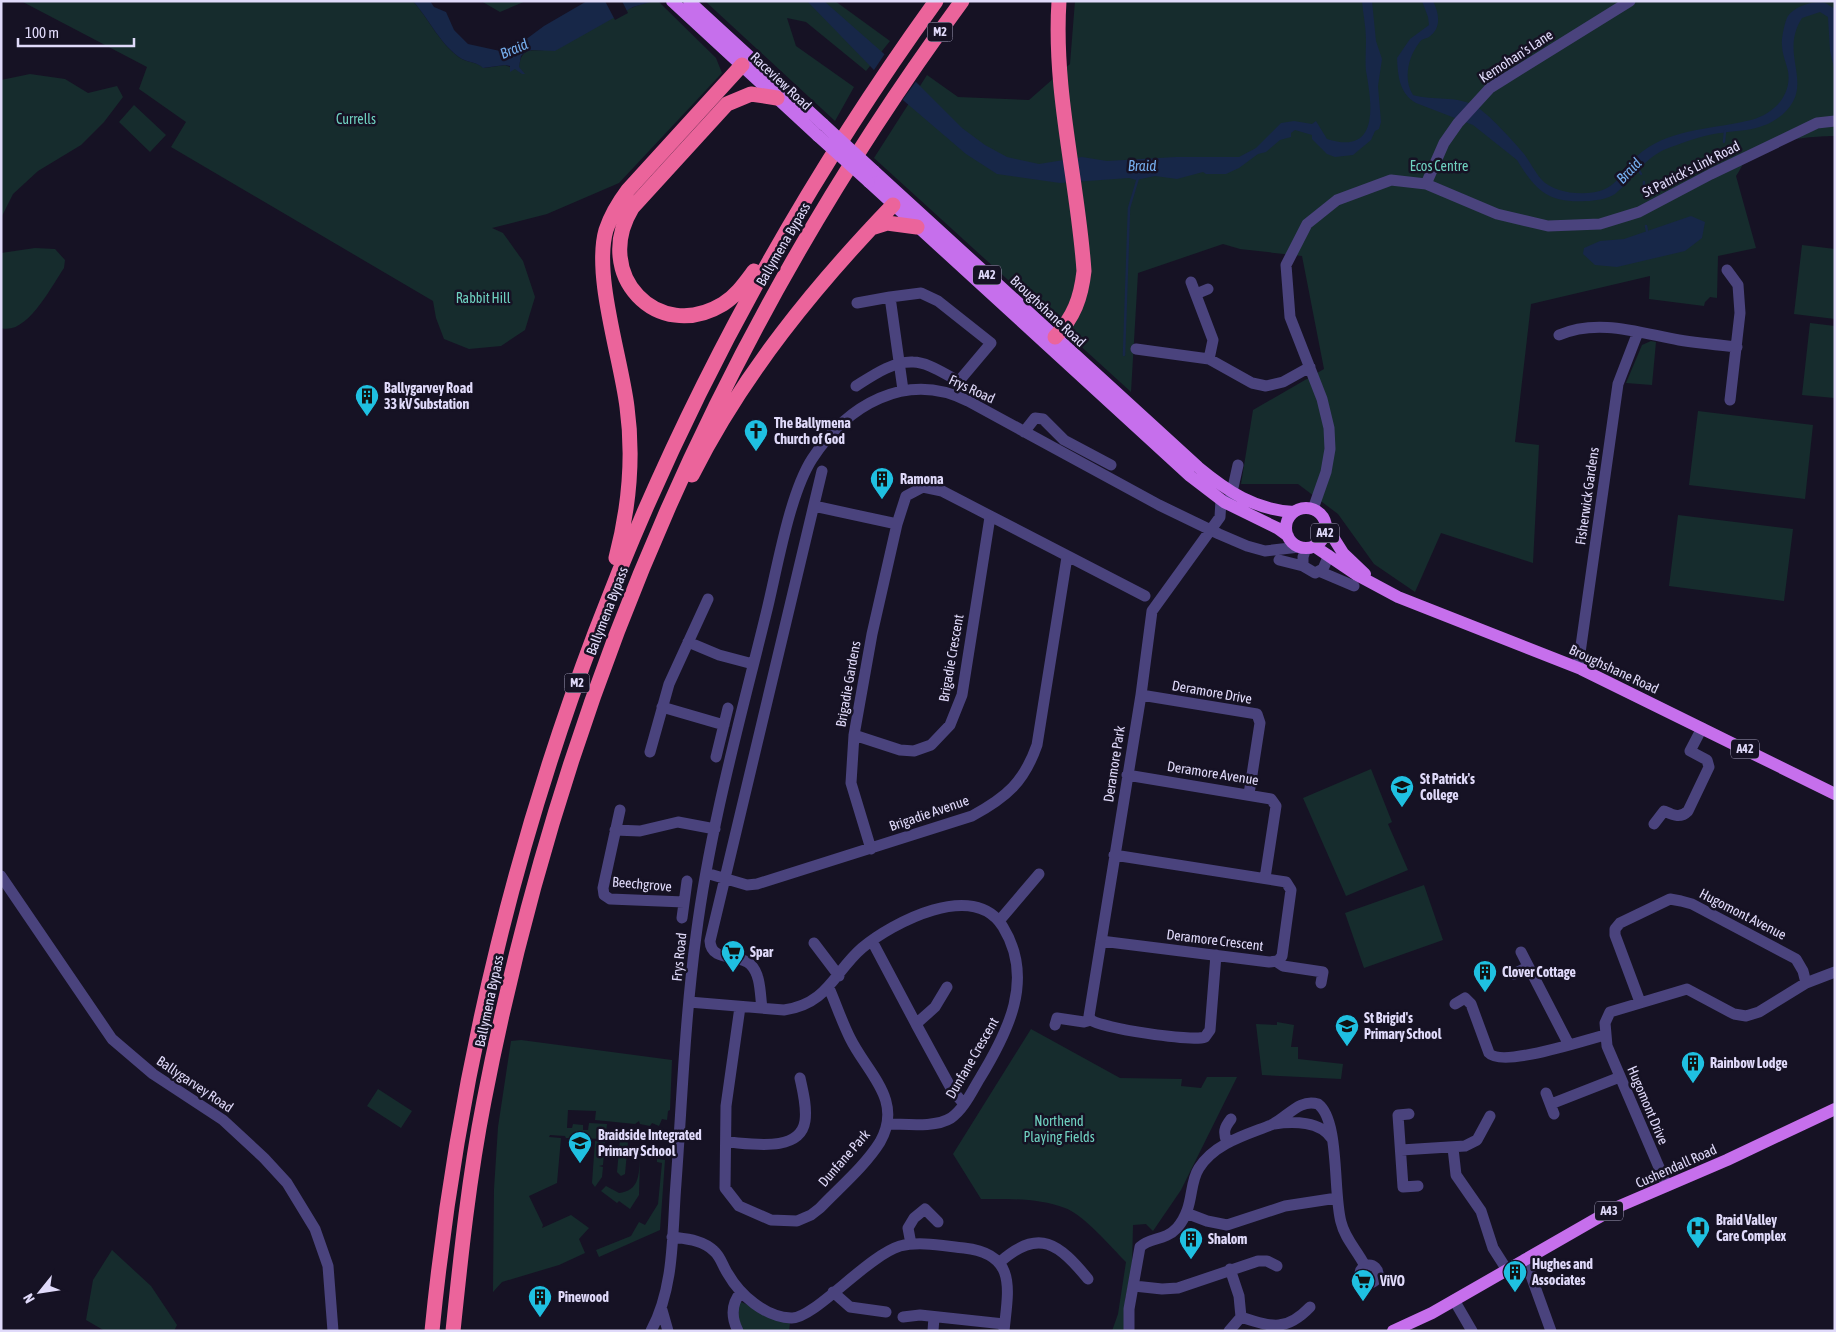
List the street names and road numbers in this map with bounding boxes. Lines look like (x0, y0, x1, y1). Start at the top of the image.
road number: M2 (928, 22, 952, 42)
street label: Kernohan's Lane (1476, 26, 1556, 86)
street label: Raceview Road (747, 49, 815, 113)
street label: St Patrick’s Link Road (1640, 138, 1742, 200)
street label: Ballymena Bypass (753, 200, 813, 288)
road number: A42 (973, 266, 1001, 284)
street label: Broughshane Road (1007, 272, 1089, 350)
street label: Frys Road (946, 371, 998, 407)
street label: Fisherwick Gardens (1572, 446, 1602, 546)
road number: A42 (1311, 524, 1339, 542)
street label: Ballymena Bypass (583, 565, 631, 657)
street label: Brigadie Crescent (935, 613, 967, 703)
street label: Brigadie Gardens (833, 640, 863, 728)
street label: Broughshane Road (1567, 641, 1661, 697)
road number: M2 (564, 674, 590, 692)
street label: Deramore Drive (1171, 677, 1253, 707)
street label: Deramore Park (1100, 725, 1128, 803)
road number: A42 (1731, 740, 1759, 759)
street label: Deramore Avenue (1166, 758, 1260, 788)
street label: Brigadie Avenue (887, 792, 971, 834)
street label: Beechgrove (612, 873, 672, 895)
street label: Hugomont Avenue (1697, 885, 1789, 943)
street label: Deramore Crescent (1166, 926, 1264, 954)
street label: Frys Road (668, 932, 690, 982)
street label: Ballymena Bypass (471, 954, 507, 1048)
street label: Dunfane Crescent (942, 1015, 1002, 1101)
street label: Ballygarvey Road (154, 1053, 236, 1115)
street label: Hugomont Drive (1624, 1063, 1672, 1147)
street label: Dunfane Park (815, 1126, 873, 1190)
street label: Cushendall Road (1633, 1141, 1719, 1191)
road number: A43 (1595, 1202, 1623, 1220)

